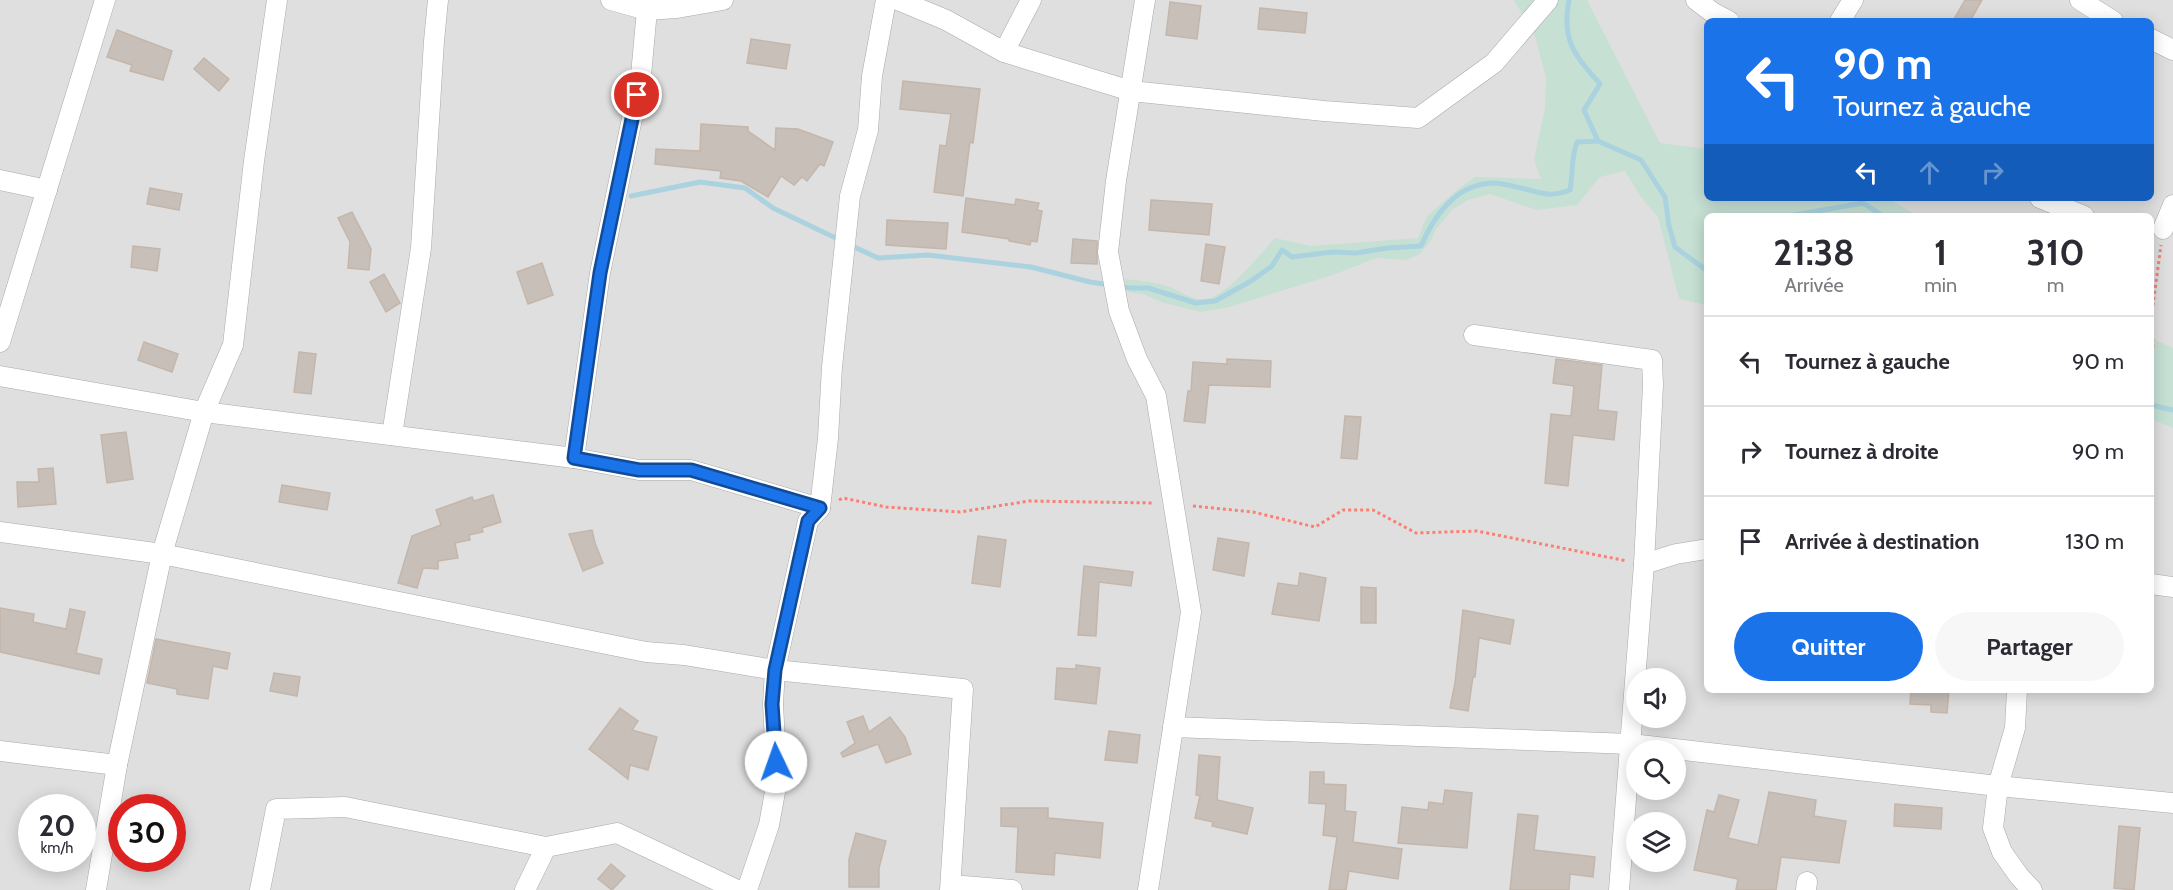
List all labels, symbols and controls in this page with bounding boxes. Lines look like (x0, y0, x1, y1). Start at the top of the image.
text: 90 m (1833, 38, 1932, 90)
icon: left (1734, 42, 1812, 120)
pin (611, 69, 662, 120)
icon: arrive (620, 78, 653, 111)
text: Tournez à gauche (1833, 90, 2031, 123)
icon: left (1850, 156, 1883, 189)
icon: ahead (1913, 156, 1946, 189)
icon: right (1976, 156, 2009, 189)
text: 21:38 (1773, 230, 1855, 274)
text: 1 (1934, 230, 1947, 274)
text: 310 (2027, 230, 2085, 274)
text: Arrivée (1784, 273, 1844, 297)
text: min (1924, 273, 1957, 297)
text: m (2047, 273, 2064, 297)
icon: left (1734, 345, 1767, 378)
text: Tournez à gauche (1785, 348, 1950, 375)
text: 90 m (2072, 348, 2124, 375)
icon: right (1734, 435, 1767, 468)
text: Tournez à droite (1785, 438, 1939, 465)
text: 90 m (2072, 438, 2124, 465)
icon: arrive (1734, 525, 1767, 558)
text: Arrivée à destination (1785, 528, 1979, 555)
text: 130 m (2065, 528, 2124, 555)
button: Quitter (1734, 612, 1923, 681)
button: Partager (1935, 612, 2124, 681)
map controls (1626, 668, 1686, 872)
button: sound (1626, 668, 1686, 728)
position arrow (744, 730, 808, 794)
button: search (1626, 740, 1686, 800)
speed limit sign: 30 (108, 794, 186, 872)
text: 20 (38, 807, 76, 844)
button: layers (1626, 812, 1686, 872)
text: km/h (41, 839, 73, 857)

